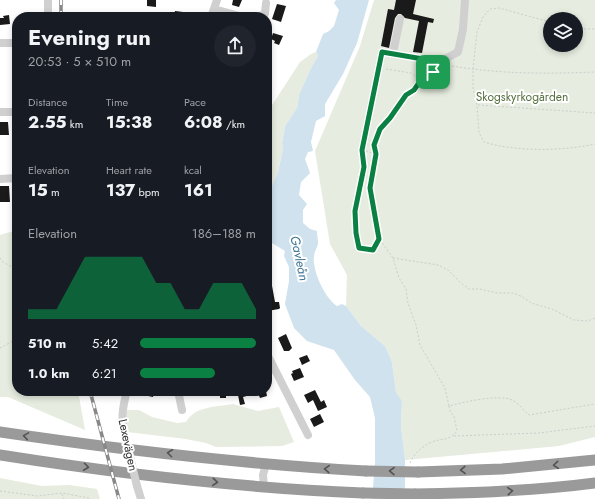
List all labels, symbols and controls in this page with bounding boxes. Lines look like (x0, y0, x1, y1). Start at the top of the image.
map controls (543, 12, 583, 52)
button: layers (543, 12, 583, 52)
text: Evening run (28, 21, 151, 53)
button: share (214, 25, 256, 67)
text: 20:53 · 5 × 510 m (28, 52, 131, 71)
pin (416, 55, 450, 89)
icon: arrive (422, 61, 444, 83)
park label: Skogskyrkogården (476, 88, 568, 106)
text: Distance (28, 94, 67, 110)
text: Time (106, 94, 128, 110)
text: Pace (184, 94, 206, 110)
text: 2.55 (28, 110, 67, 134)
text: 15:38 (106, 110, 152, 134)
text: 6:08 (184, 110, 223, 134)
text: km (67, 116, 83, 132)
text: /km (223, 116, 245, 132)
text: Elevation (28, 162, 70, 178)
text: Heart rate (106, 162, 152, 178)
text: kcal (184, 162, 202, 178)
text: 15 (28, 178, 48, 202)
text: 137 (106, 178, 135, 202)
text: 161 (184, 178, 213, 202)
text: m (48, 184, 60, 200)
text: bpm (135, 184, 160, 200)
text: Elevation (28, 224, 77, 243)
text: 186–188 m (192, 224, 256, 243)
water label: Gavleån (285, 234, 314, 283)
text: 510 m (28, 334, 66, 353)
text: 5:42 (92, 334, 118, 353)
text: 1.0 km (28, 364, 69, 383)
text: 6:21 (92, 364, 117, 383)
street label: Lexevägen (114, 417, 142, 473)
one-way arrow (23, 432, 29, 441)
one-way arrow (167, 449, 173, 458)
one-way arrow (553, 460, 559, 469)
one-way arrow (83, 462, 89, 471)
one-way arrow (324, 464, 330, 473)
one-way arrow (460, 466, 466, 474)
one-way arrow (389, 467, 395, 475)
one-way arrow (212, 478, 218, 487)
one-way arrow (507, 487, 513, 496)

